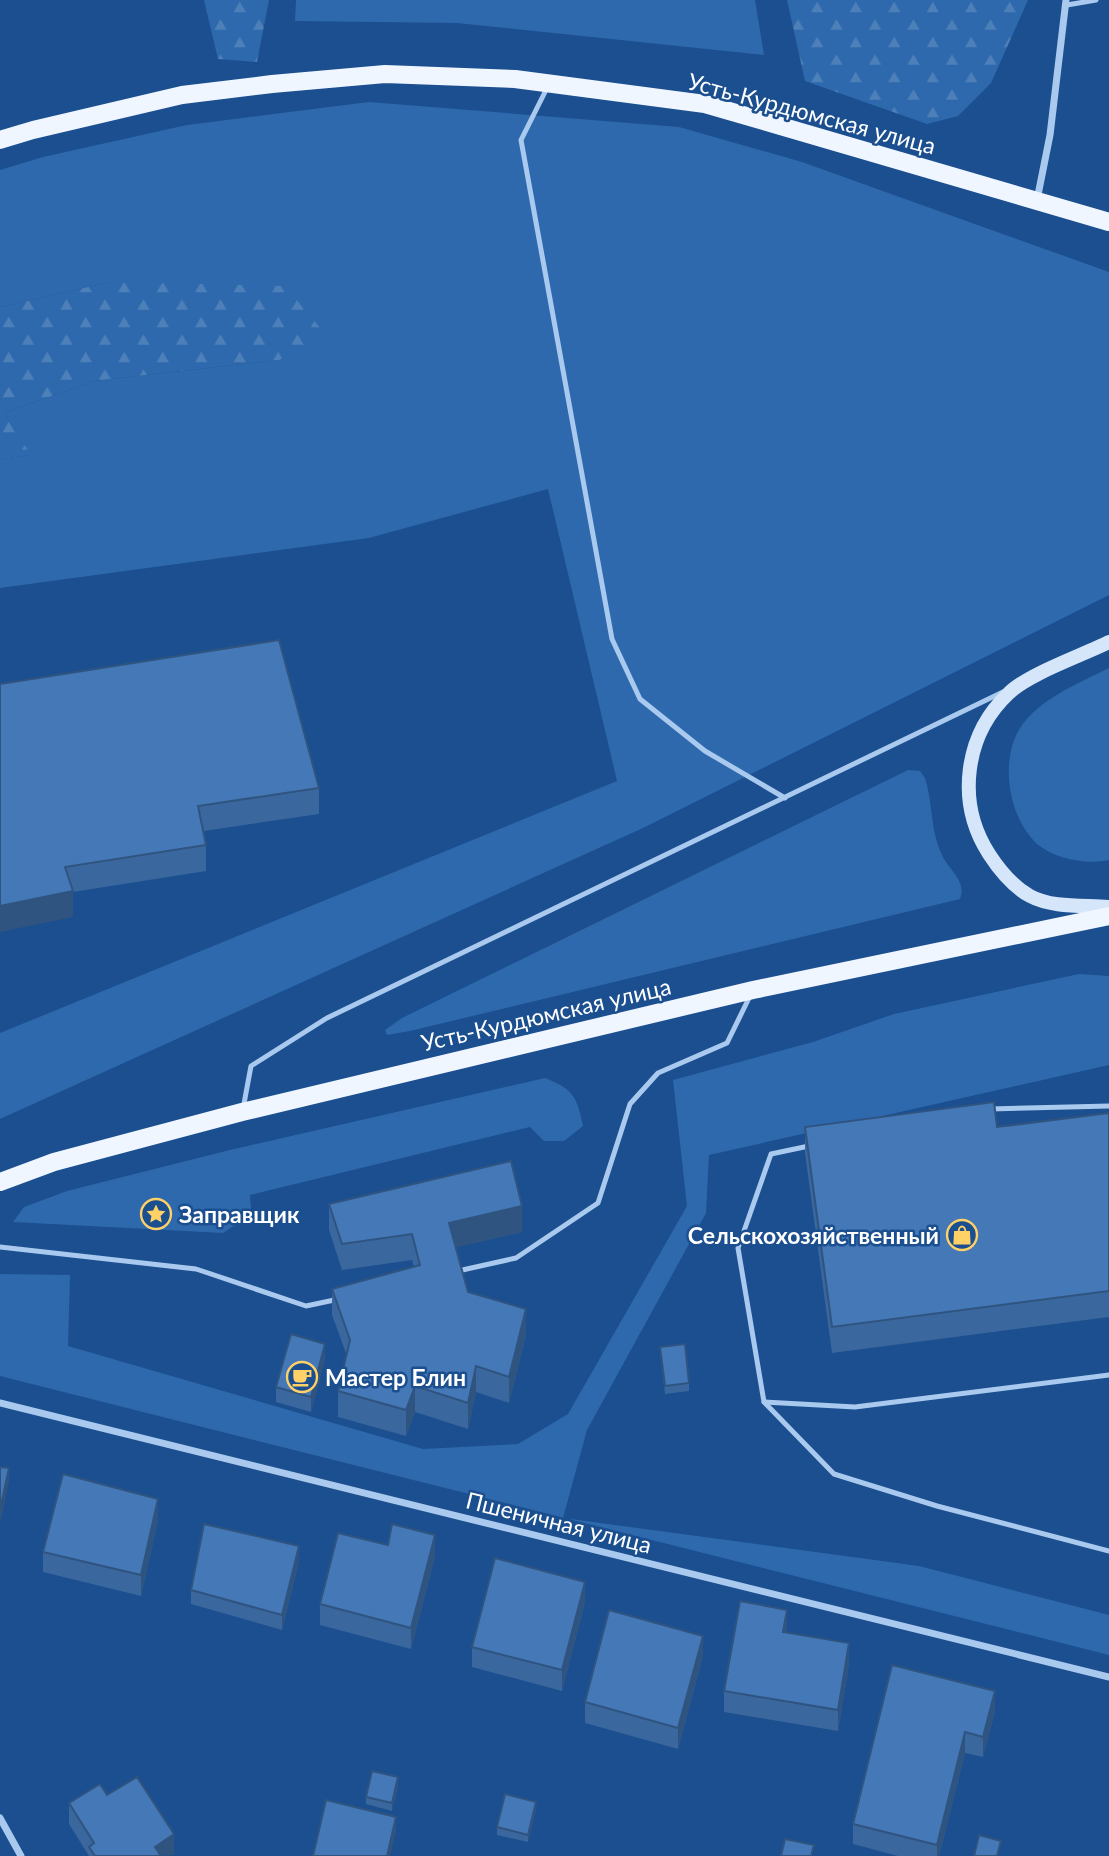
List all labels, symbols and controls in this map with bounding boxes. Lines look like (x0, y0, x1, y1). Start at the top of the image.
street label: Усть-Курдюмская улица (685, 66, 939, 160)
street label: Усть-Курдюмская улица (418, 972, 674, 1056)
place icon: Заправщик (139, 1197, 173, 1231)
place label: Заправщик (179, 1200, 300, 1228)
shop icon: Сельскохозяйственный (945, 1218, 979, 1252)
place label: Сельскохозяйственный (688, 1221, 939, 1249)
cafe icon: Мастер Блин (285, 1360, 319, 1394)
place label: Мастер Блин (325, 1363, 466, 1391)
street label: Пшеничная улица (463, 1485, 655, 1559)

